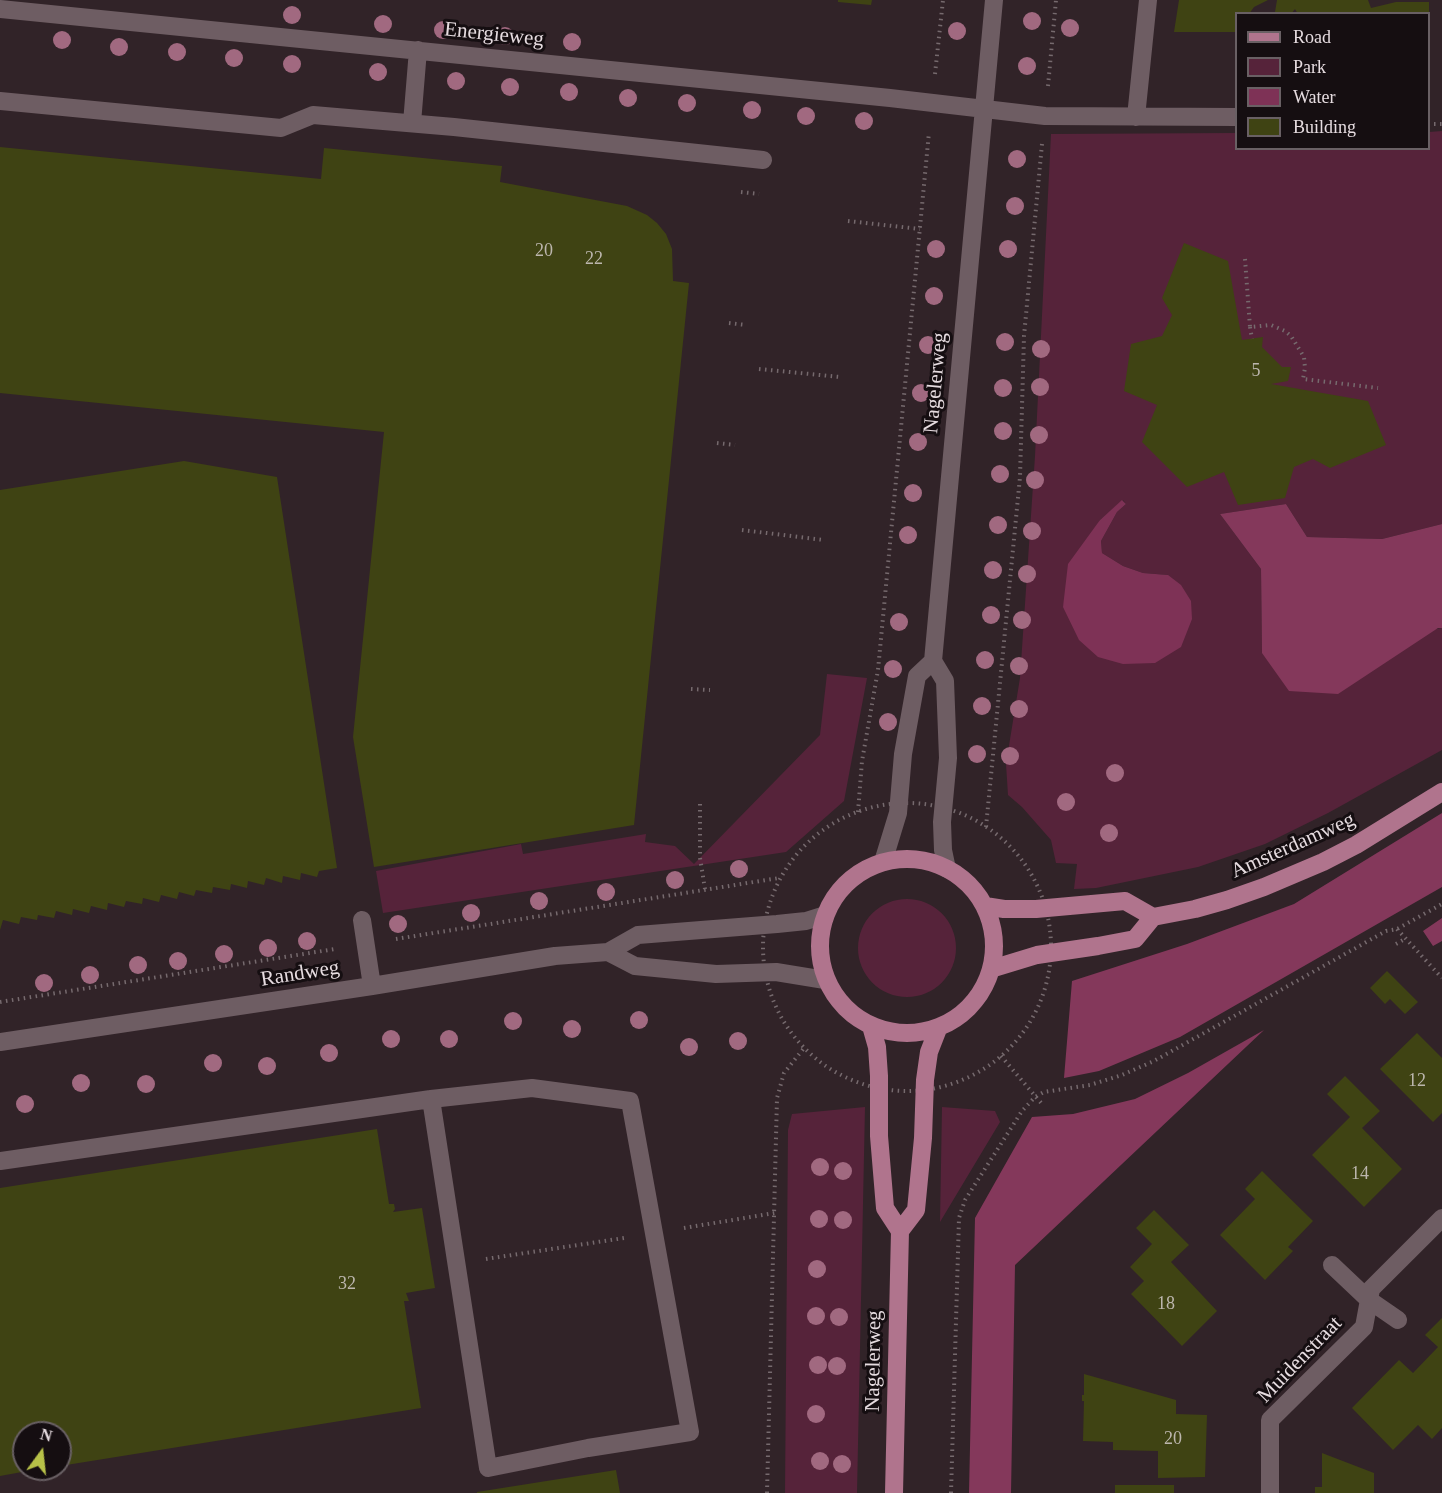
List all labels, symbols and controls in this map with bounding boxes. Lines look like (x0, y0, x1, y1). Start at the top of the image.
legend (1235, 12, 1430, 150)
street label: Energieweg (443, 17, 545, 53)
text: Road (1293, 27, 1331, 47)
text: Park (1293, 57, 1326, 77)
text: Water (1293, 87, 1336, 107)
text: Building (1293, 117, 1356, 137)
house number: 20 (535, 240, 553, 262)
house number: 22 (585, 248, 603, 270)
street label: Nagelerweg (919, 331, 953, 435)
house number: 5 (1252, 360, 1260, 382)
street label: Amsterdamweg (1227, 807, 1359, 885)
street label: Randweg (259, 955, 341, 993)
house number: 12 (1408, 1070, 1426, 1092)
house number: 14 (1351, 1163, 1369, 1185)
house number: 32 (338, 1273, 356, 1295)
house number: 18 (1157, 1293, 1175, 1315)
street label: Nagelerweg (861, 1310, 887, 1412)
street label: Muidenstraat (1252, 1311, 1348, 1409)
north arrow (12, 1421, 72, 1481)
text: N (38, 1425, 54, 1445)
house number: 20 (1164, 1428, 1182, 1450)

